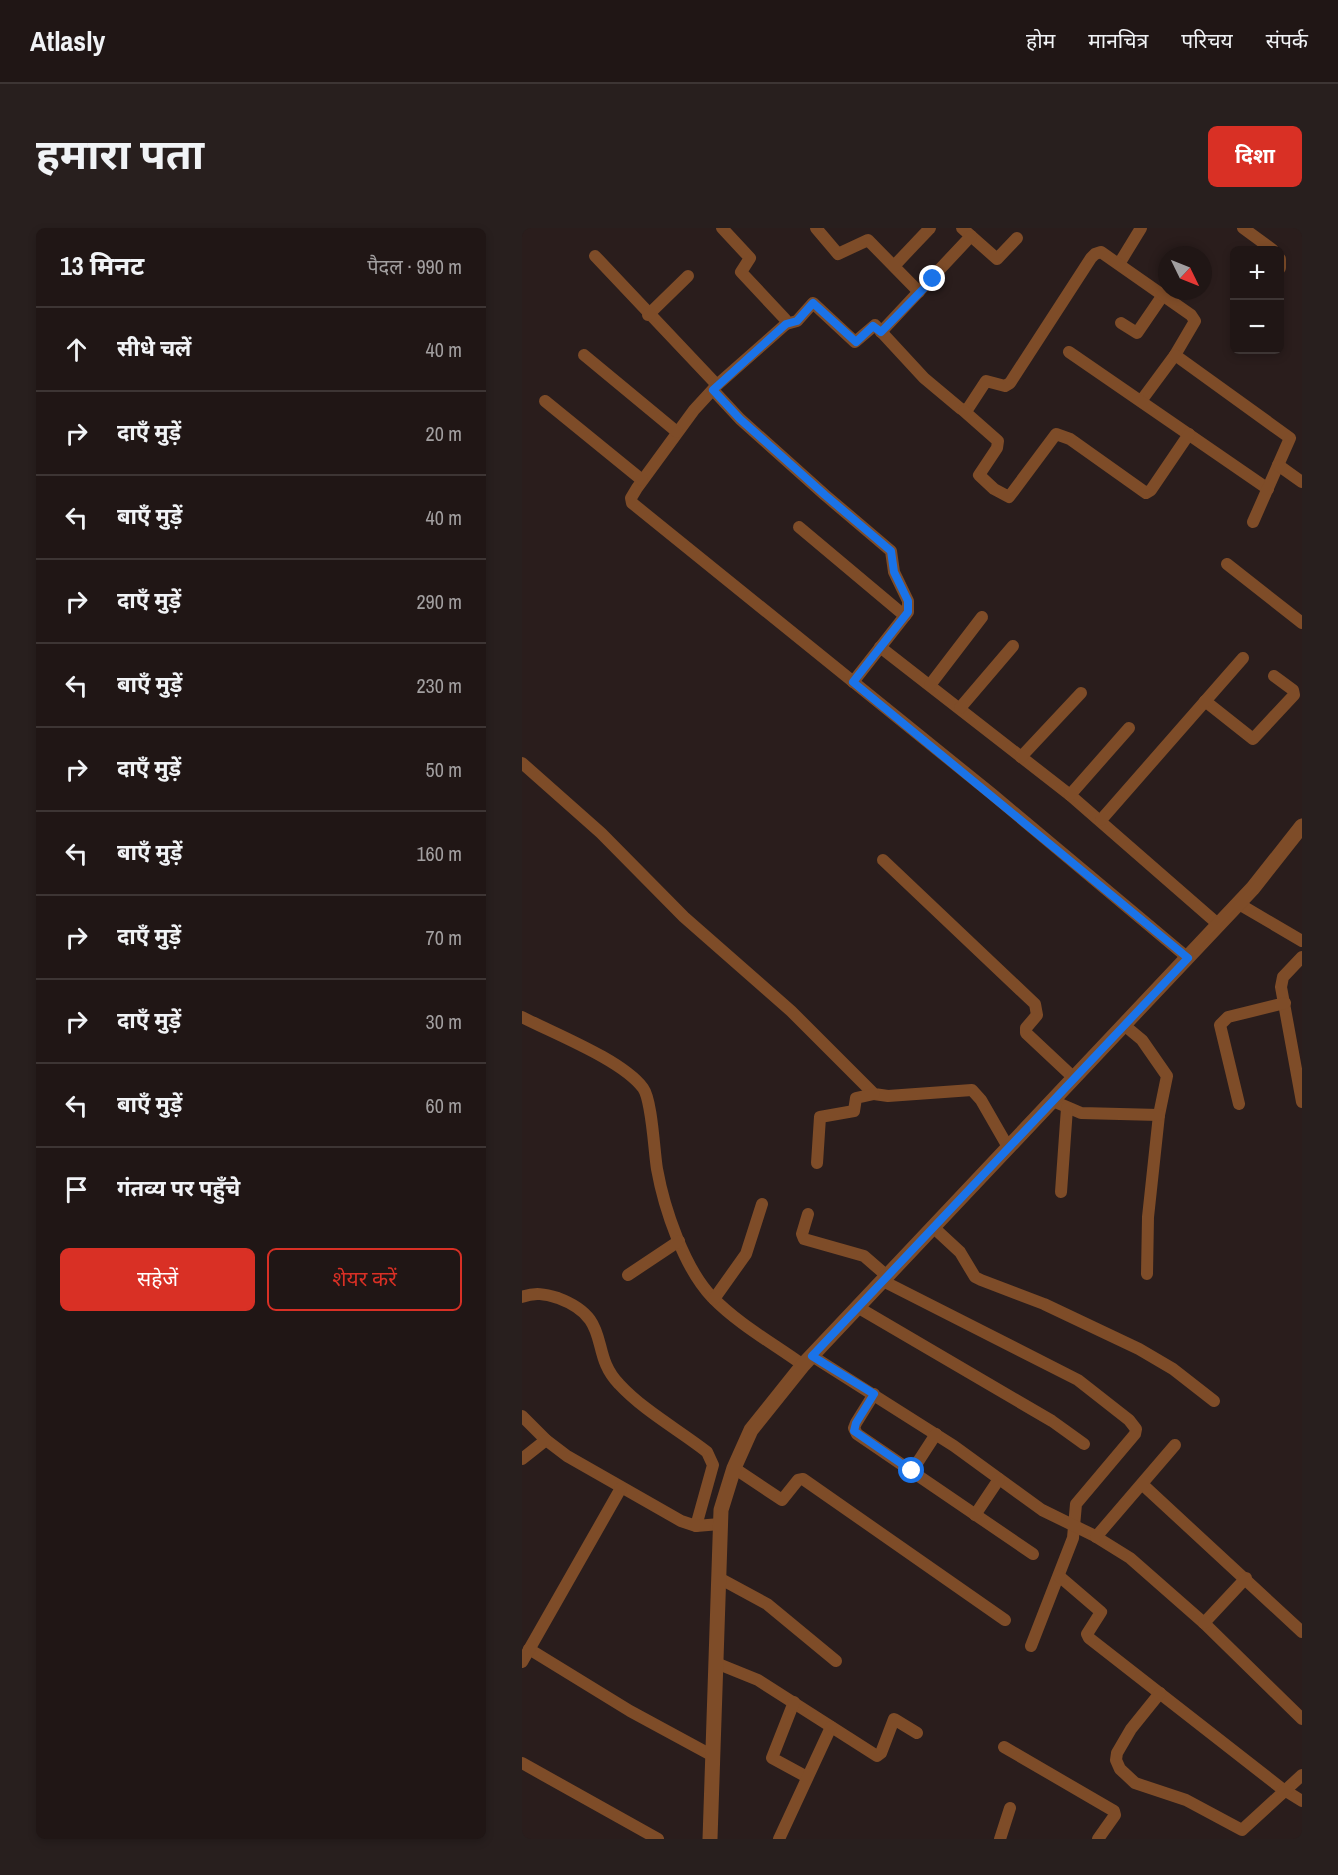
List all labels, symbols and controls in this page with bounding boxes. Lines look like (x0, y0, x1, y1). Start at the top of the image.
text: Atlasly (30, 22, 105, 60)
text: होम (1026, 26, 1055, 55)
text: मानचित्र (1088, 26, 1148, 55)
text: परिचय (1181, 26, 1233, 55)
text: संपर्क (1266, 26, 1308, 55)
text: हमारा पता (36, 126, 204, 182)
button: दिशा (1208, 126, 1302, 187)
north arrow (1158, 246, 1212, 300)
map controls (1230, 246, 1284, 354)
button: + (1230, 246, 1284, 300)
text: 13 मिनट (60, 248, 144, 283)
text: पैदल · 990 m (367, 253, 462, 280)
route end (919, 265, 945, 291)
button: − (1230, 300, 1284, 354)
icon: ahead (60, 333, 93, 366)
text: सीधे चलें (117, 333, 191, 363)
text: 40 m (426, 336, 462, 363)
icon: right (60, 417, 93, 450)
text: दाएँ मुड़ें (117, 417, 181, 447)
text: 20 m (426, 420, 462, 447)
icon: left (60, 501, 93, 534)
text: बाएँ मुड़ें (117, 501, 182, 531)
text: 40 m (426, 504, 462, 531)
icon: right (60, 585, 93, 618)
text: दाएँ मुड़ें (117, 585, 181, 615)
text: 290 m (416, 588, 462, 615)
icon: left (60, 669, 93, 702)
text: बाएँ मुड़ें (117, 669, 182, 699)
text: 230 m (416, 672, 462, 699)
icon: right (60, 753, 93, 786)
text: दाएँ मुड़ें (117, 753, 181, 783)
text: 50 m (426, 756, 462, 783)
icon: left (60, 837, 93, 870)
text: बाएँ मुड़ें (117, 837, 182, 867)
text: 160 m (416, 840, 462, 867)
icon: right (60, 921, 93, 954)
text: दाएँ मुड़ें (117, 921, 181, 951)
text: 70 m (426, 924, 462, 951)
icon: right (60, 1005, 93, 1038)
text: दाएँ मुड़ें (117, 1005, 181, 1035)
text: 30 m (426, 1008, 462, 1035)
icon: left (60, 1089, 93, 1122)
text: बाएँ मुड़ें (117, 1089, 182, 1119)
text: 60 m (426, 1092, 462, 1119)
icon: arrive (60, 1173, 93, 1206)
text: गंतव्य पर पहुँचे (117, 1173, 240, 1203)
button: सहेजें (60, 1248, 255, 1311)
button: शेयर करें (267, 1248, 462, 1311)
route start (898, 1457, 924, 1483)

